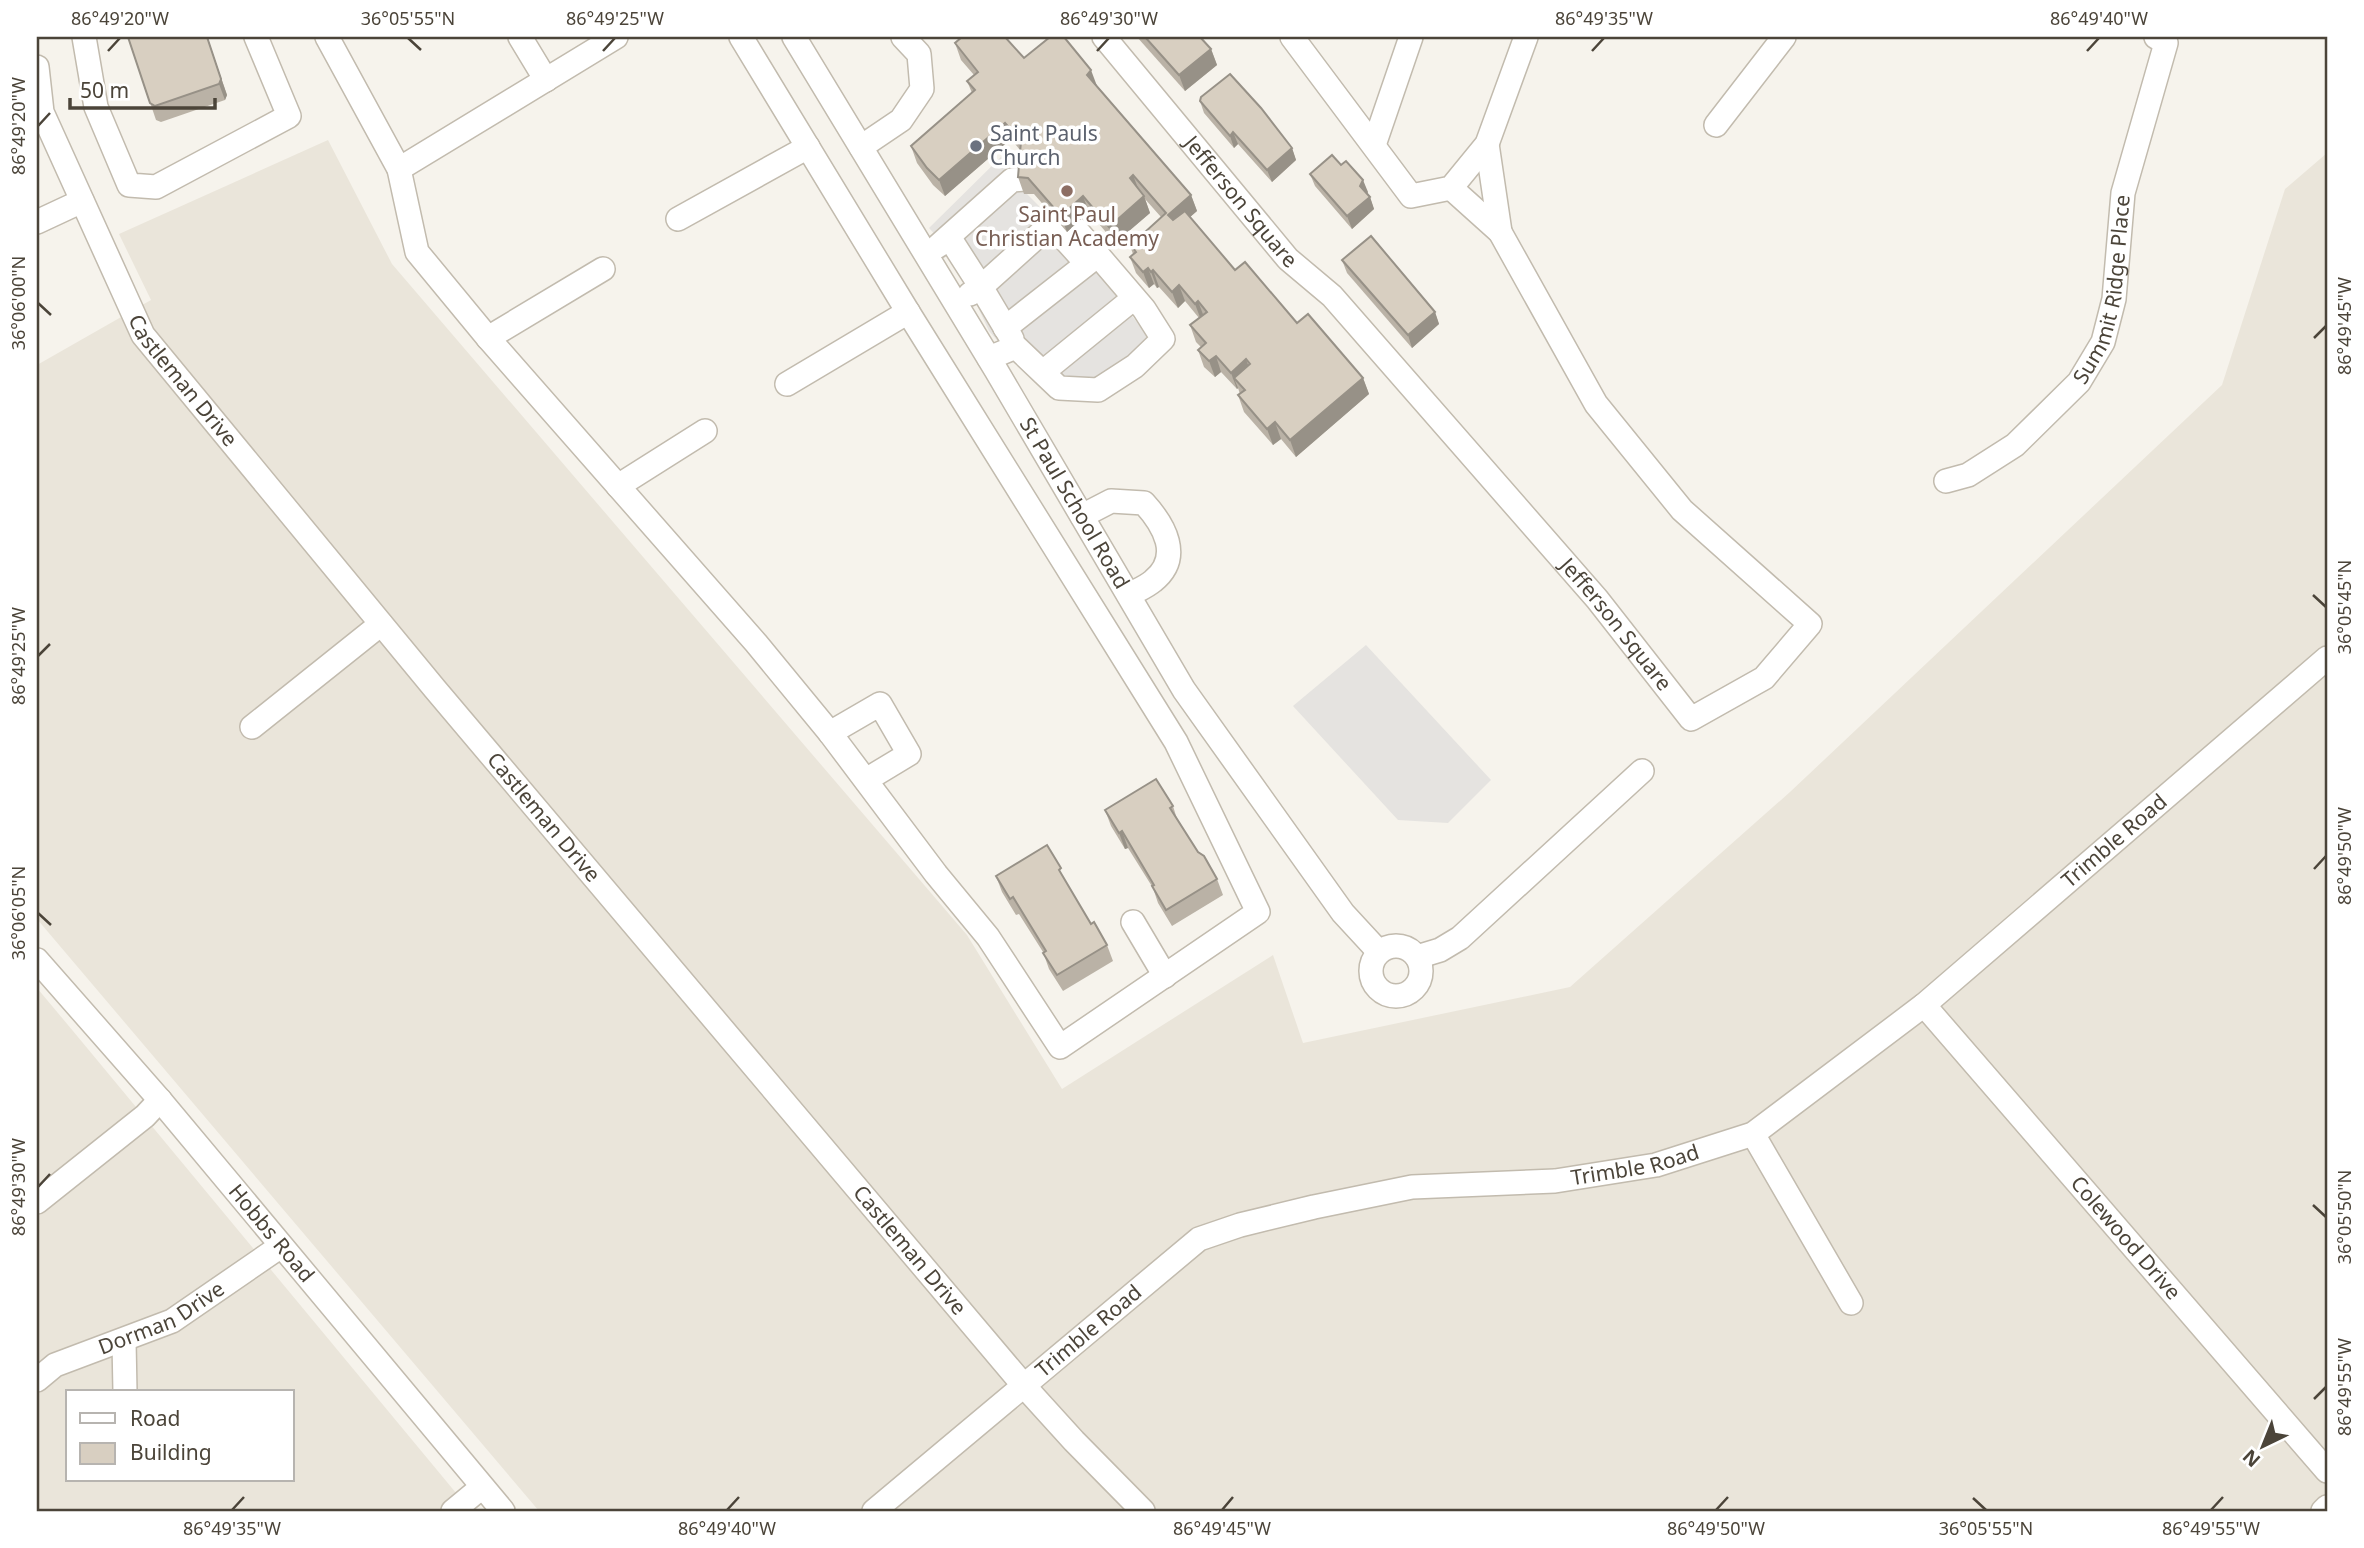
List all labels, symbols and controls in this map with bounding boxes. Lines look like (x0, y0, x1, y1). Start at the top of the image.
text: 86°49'20"W (71, 6, 169, 30)
text: 36°05'55"N (361, 6, 455, 30)
text: 86°49'25"W (566, 6, 664, 30)
text: 86°49'30"W (1060, 6, 1158, 30)
text: 86°49'35"W (1555, 6, 1653, 30)
text: 86°49'40"W (2050, 6, 2148, 30)
scale bar (70, 66, 215, 110)
text: 50 m (80, 76, 129, 104)
text: 86°49'20"W (6, 77, 30, 175)
place label: Saint Pauls Church (990, 119, 1098, 171)
street label: Jefferson Square (1177, 128, 1303, 274)
marker: Saint Pauls Church (968, 138, 984, 154)
marker: Saint Paul Christian Academy (1059, 183, 1075, 199)
street label: Summit Ridge Place (2066, 194, 2136, 389)
place label: Saint Paul Christian Academy (975, 200, 1159, 252)
text: 36°06'00"N (6, 256, 30, 350)
text: 86°49'45"W (2332, 277, 2356, 375)
street label: Castleman Drive (122, 310, 244, 452)
street label: St Paul School Road (1014, 412, 1136, 594)
street label: Jefferson Square (1553, 550, 1679, 696)
text: 36°05'45"N (2332, 560, 2356, 654)
text: 86°49'25"W (6, 607, 30, 705)
street label: Castleman Drive (481, 746, 607, 888)
street label: Trimble Road (2055, 787, 2172, 893)
text: 86°49'50"W (2332, 807, 2356, 905)
text: 36°06'05"N (6, 866, 30, 960)
street label: Trimble Road (1569, 1137, 1702, 1191)
text: 86°49'30"W (6, 1138, 30, 1236)
street label: Colewood Drive (2065, 1169, 2188, 1305)
text: 36°05'50"N (2332, 1170, 2356, 1264)
street label: Hobbs Road (223, 1178, 321, 1288)
street label: Castleman Drive (847, 1179, 973, 1321)
street label: Dorman Drive (94, 1274, 230, 1361)
street label: Trimble Road (1029, 1278, 1147, 1383)
text: 86°49'55"W (2332, 1338, 2356, 1436)
legend (66, 1390, 294, 1482)
text: Road (130, 1404, 180, 1432)
north arrow (2228, 1412, 2298, 1482)
text: Building (130, 1438, 212, 1466)
text: N (2237, 1444, 2266, 1473)
text: 86°49'35"W (183, 1516, 281, 1540)
text: 86°49'40"W (678, 1516, 776, 1540)
text: 86°49'45"W (1173, 1516, 1271, 1540)
text: 86°49'50"W (1667, 1516, 1765, 1540)
text: 36°05'55"N (1939, 1516, 2033, 1540)
text: 86°49'55"W (2162, 1516, 2260, 1540)

